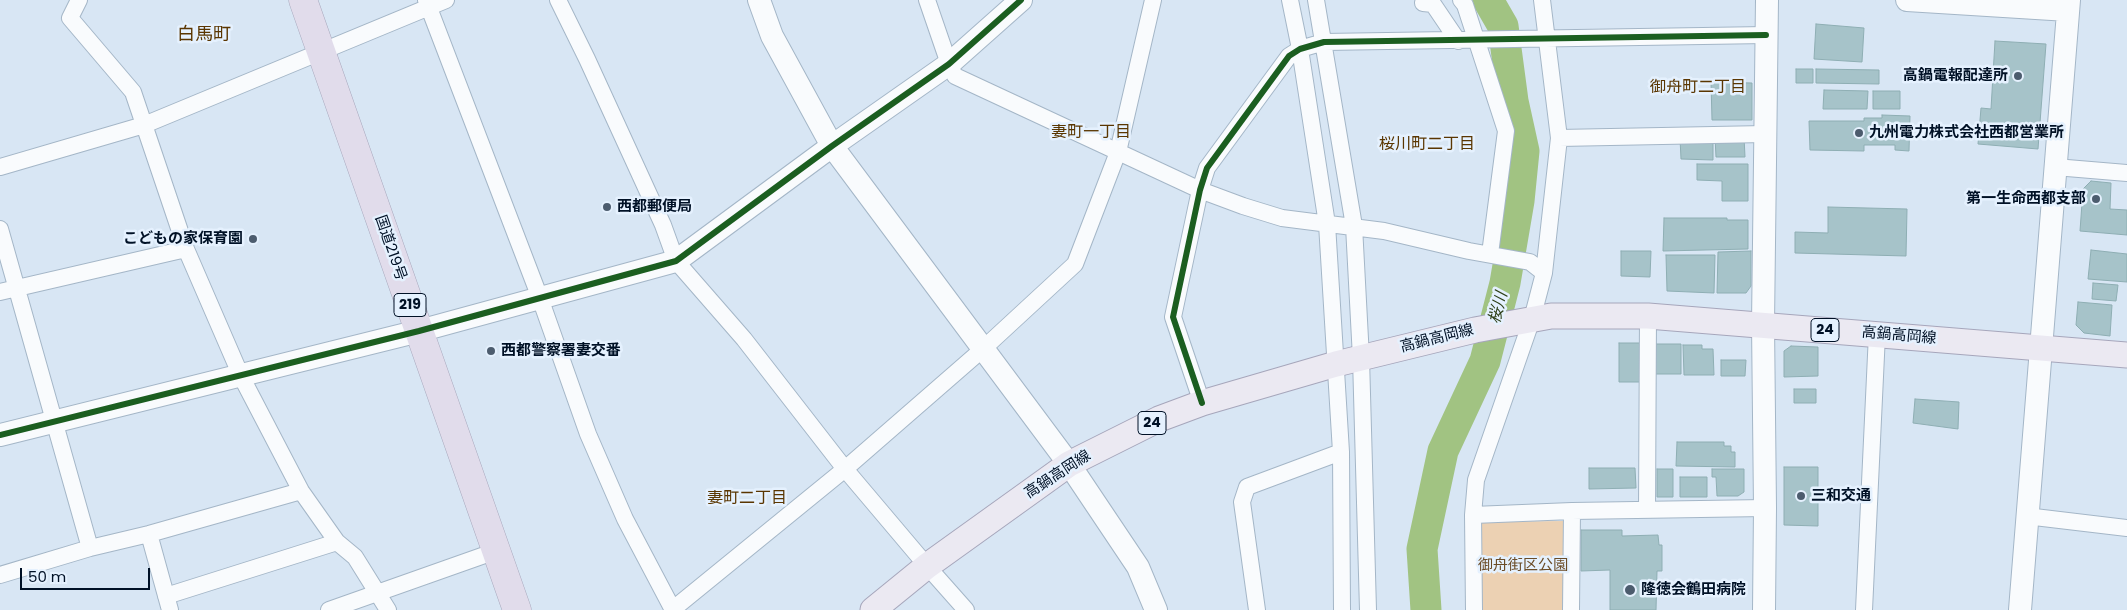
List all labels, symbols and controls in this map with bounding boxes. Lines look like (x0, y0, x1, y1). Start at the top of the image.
district label: 白馬町 (177, 24, 231, 46)
place label: 高鍋電報配達所 (1903, 67, 2008, 85)
marker: 高鍋電報配達所 (2012, 70, 2024, 82)
district label: 御舟町二丁目 (1650, 78, 1746, 98)
district label: 妻町一丁目 (1051, 123, 1131, 143)
place label: 九州電力株式会社西都営業所 (1869, 124, 2064, 142)
marker: 九州電力株式会社西都営業所 (1853, 127, 1865, 139)
district label: 桜川町二丁目 (1379, 135, 1475, 155)
place label: 第一生命西都支部 (1966, 190, 2086, 208)
marker: 第一生命西都支部 (2090, 193, 2102, 205)
place label: 西都郵便局 (617, 198, 692, 216)
marker: 西都郵便局 (601, 201, 613, 213)
street label: 国道219号 (370, 213, 410, 283)
place label: こどもの家保育園 (123, 230, 243, 248)
marker: こどもの家保育園 (247, 233, 259, 245)
water label: 桜川 (1486, 290, 1512, 326)
road number: 219 (394, 294, 426, 316)
road number: 24 (1811, 318, 1839, 342)
street label: 高鍋高岡線 (1398, 321, 1476, 357)
street label: 高鍋高岡線 (1861, 324, 1937, 348)
place label: 西都警察署妻交番 (501, 342, 621, 360)
marker: 西都警察署妻交番 (485, 345, 497, 357)
road number: 24 (1138, 412, 1166, 434)
street label: 高鍋高岡線 (1022, 447, 1094, 503)
place label: 三和交通 (1811, 487, 1871, 505)
district label: 妻町二丁目 (707, 489, 787, 509)
marker: 三和交通 (1795, 490, 1807, 502)
park label: 御舟街区公園 (1478, 557, 1568, 575)
scale bar (22, 558, 152, 590)
text: 50 m (28, 566, 66, 587)
place label: 隆徳会鶴田病院 (1641, 581, 1746, 599)
marker: 隆徳会鶴田病院 (1623, 583, 1637, 597)

